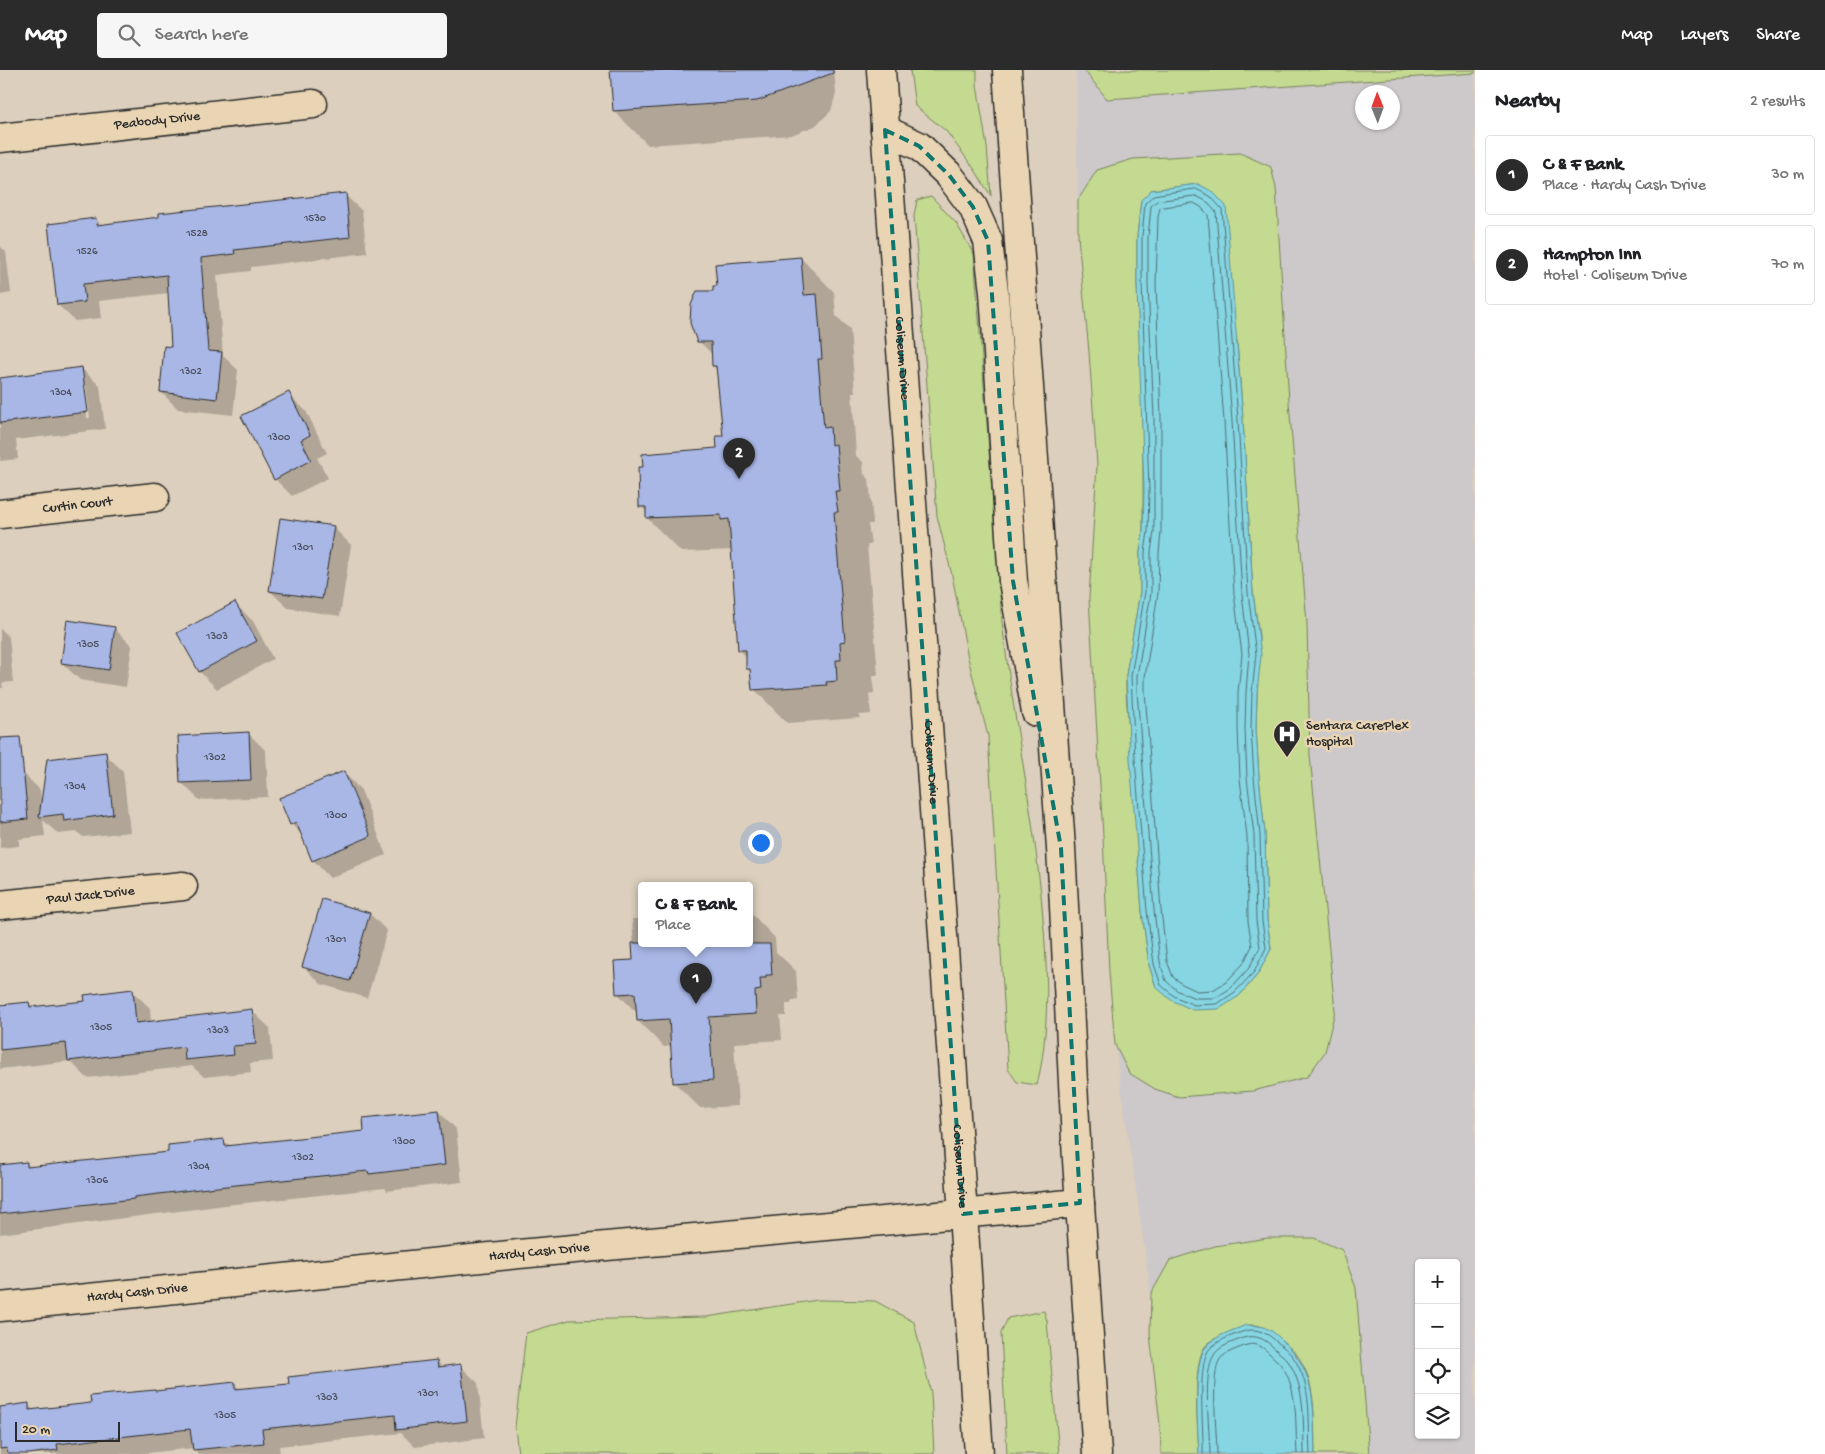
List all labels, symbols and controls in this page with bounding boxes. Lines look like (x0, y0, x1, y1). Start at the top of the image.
search box (97, 13, 447, 58)
text: Map (25, 21, 67, 50)
icon: search (115, 21, 143, 49)
text: Search here (155, 24, 248, 47)
text: Map (1621, 25, 1653, 46)
text: Layers (1681, 25, 1728, 46)
text: Share (1756, 25, 1800, 46)
north arrow (1355, 85, 1400, 130)
text: Nearby (1495, 90, 1560, 115)
text: 2 results (1750, 93, 1805, 112)
street label: Peabody Drive (112, 108, 202, 134)
text: C & F Bank (1543, 154, 1623, 177)
text: 1 (1509, 166, 1515, 185)
text: 30 m (1771, 166, 1804, 185)
text: Place · Hardy Cash Drive (1543, 177, 1706, 196)
house number: 1530 (303, 213, 326, 225)
house number: 1528 (185, 228, 208, 240)
text: Hampton Inn (1543, 244, 1641, 267)
house number: 1526 (75, 246, 98, 258)
text: 2 (1508, 256, 1516, 275)
text: 70 m (1771, 256, 1804, 275)
text: Hotel · Coliseum Drive (1543, 267, 1687, 286)
street label: Coliseum Drive (890, 316, 913, 401)
house number: 1302 (179, 366, 202, 378)
house number: 1304 (49, 387, 73, 399)
house number: 1300 (267, 432, 290, 444)
pin: 2 (723, 438, 755, 479)
street label: Curtin Court (42, 493, 115, 518)
house number: 1301 (292, 542, 313, 554)
house number: 1303 (205, 631, 228, 643)
house number: 1305 (76, 639, 99, 651)
place label: Sentara CarePlex Hospital (1306, 718, 1409, 751)
hospital icon: Sentara CarePlex Hospital (1272, 719, 1302, 758)
street label: Coliseum Drive (919, 720, 942, 805)
house number: 1302 (203, 752, 226, 764)
house number: 1304 (63, 781, 87, 793)
house number: 1300 (324, 810, 347, 822)
your location (748, 830, 774, 856)
street label: Paul Jack Drive (45, 882, 136, 909)
popup (638, 882, 753, 947)
text: C & F Bank (655, 894, 736, 917)
text: Place (655, 917, 690, 936)
house number: 1301 (325, 934, 346, 946)
pin: 1 (680, 963, 712, 1004)
house number: 1305 (89, 1022, 112, 1034)
house number: 1303 (206, 1025, 229, 1037)
street label: Coliseum Drive (948, 1124, 971, 1209)
house number: 1300 (392, 1136, 415, 1148)
house number: 1302 (291, 1152, 314, 1164)
house number: 1304 (187, 1161, 211, 1173)
house number: 1306 (85, 1175, 108, 1187)
street label: Hardy Cash Drive (488, 1239, 591, 1266)
map controls (1415, 1259, 1460, 1439)
button: + (1415, 1259, 1460, 1304)
street label: Hardy Cash Drive (86, 1279, 189, 1307)
button: − (1415, 1304, 1460, 1349)
button: locate (1415, 1349, 1460, 1394)
house number: 1301 (417, 1388, 438, 1400)
house number: 1303 (315, 1392, 338, 1404)
button: layers (1415, 1394, 1460, 1439)
house number: 1305 (213, 1410, 236, 1422)
scale bar (15, 1419, 120, 1442)
text: 20 m (22, 1422, 50, 1439)

